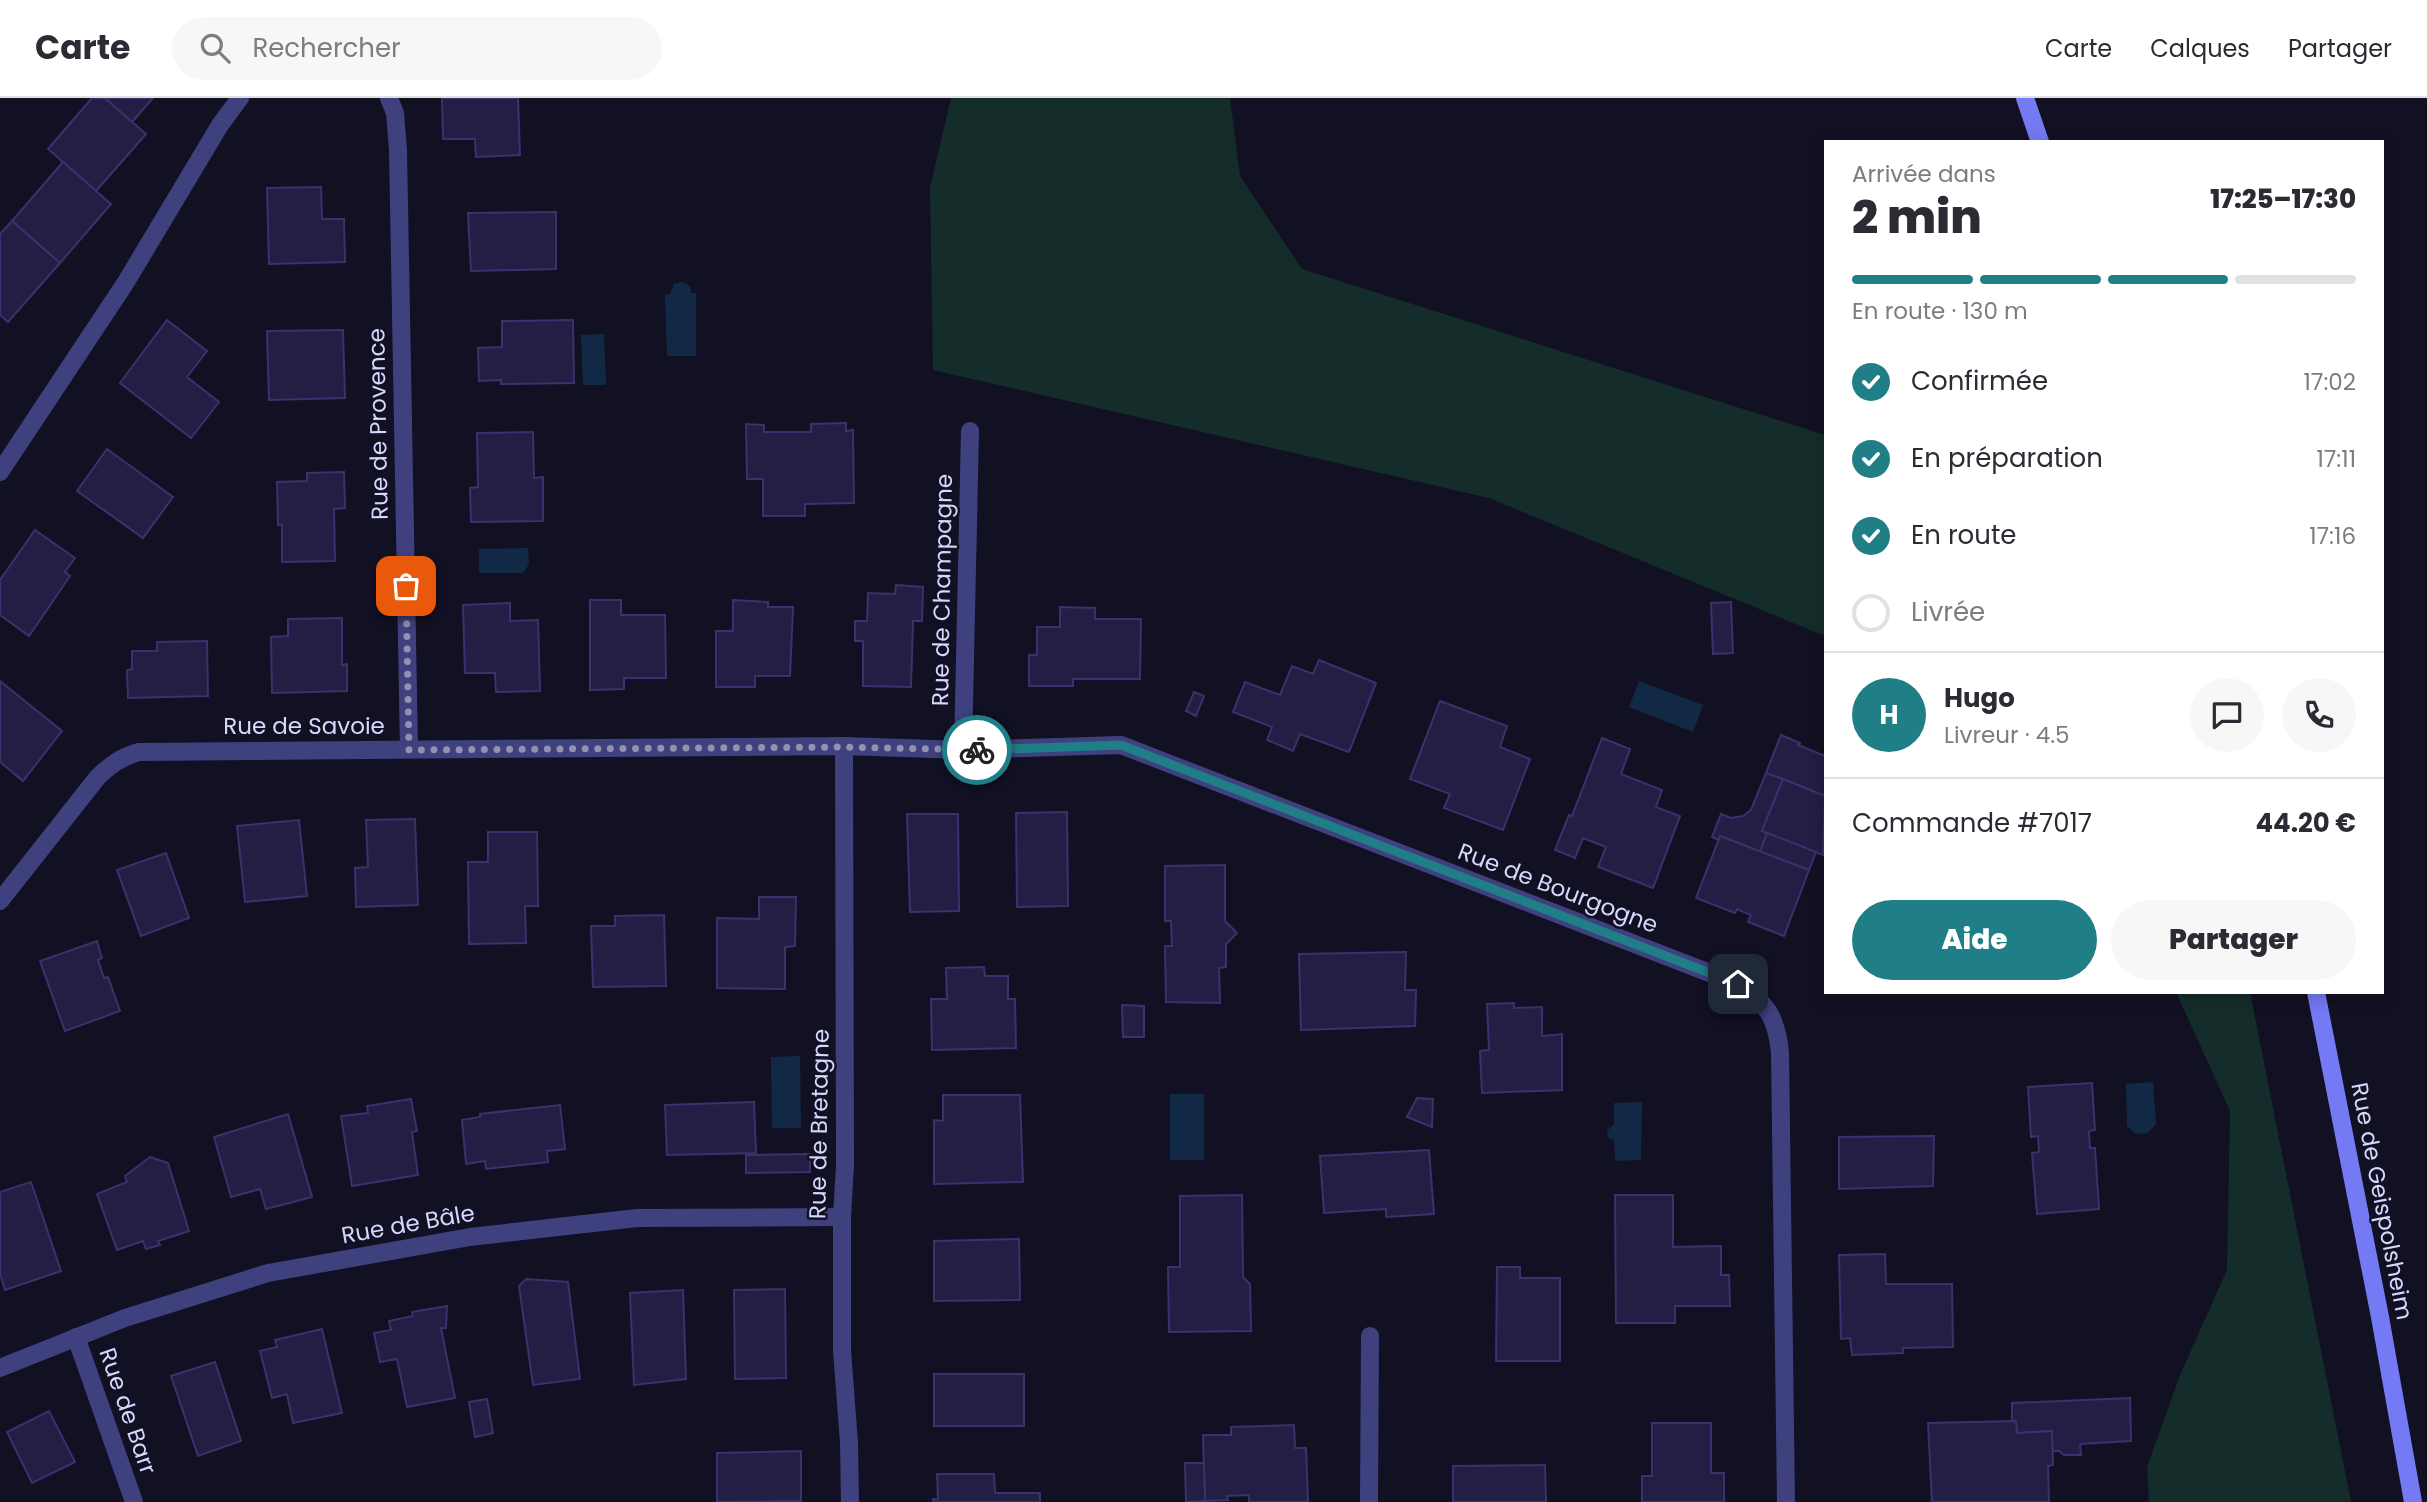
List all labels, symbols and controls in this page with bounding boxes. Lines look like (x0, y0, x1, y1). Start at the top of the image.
search box (172, 17, 662, 80)
text: Carte (35, 24, 130, 71)
icon: search (196, 29, 234, 67)
text: Rechercher (252, 30, 401, 66)
text: Carte (2045, 32, 2112, 65)
text: Calques (2150, 32, 2250, 65)
text: Partager (2288, 32, 2392, 65)
text: Arrivée dans (1852, 158, 1996, 190)
text: 17:25–17:30 (2210, 181, 2356, 217)
text: 2 min (1852, 185, 1982, 249)
text: En route · 130 m (1852, 295, 2028, 327)
street label: Rue de Provence (360, 328, 396, 520)
icon: check (1852, 363, 1890, 401)
text: Confirmée (1911, 363, 2048, 399)
text: 17:02 (2304, 366, 2356, 398)
icon: check (1852, 440, 1890, 478)
text: En préparation (1911, 440, 2103, 476)
text: 17:11 (2316, 443, 2356, 475)
street label: Rue de Champagne (924, 474, 960, 706)
icon: check (1852, 517, 1890, 555)
text: En route (1911, 517, 2016, 553)
text: 17:16 (2309, 520, 2356, 552)
pin (376, 556, 436, 616)
icon: bag (387, 567, 425, 605)
text: Livrée (1911, 594, 1985, 630)
button: chat (2190, 678, 2264, 752)
button: phone (2282, 678, 2356, 752)
text: Hugo (1944, 680, 2015, 716)
text: H (1879, 697, 1899, 733)
street label: Rue de Savoie (223, 710, 385, 742)
courier (942, 715, 1012, 785)
text: Livreur · 4.5 (1944, 719, 2070, 751)
icon: bike (958, 731, 996, 769)
text: Commande #7017 (1852, 805, 2092, 841)
text: 44.20 € (2255, 805, 2356, 841)
street label: Rue de Bourgogne (1453, 835, 1663, 941)
button: Aide (1852, 900, 2097, 980)
button: Partager (2111, 900, 2356, 980)
pin (1708, 954, 1768, 1014)
icon: home (1719, 965, 1757, 1003)
street label: Rue de Bretagne (801, 1029, 837, 1219)
street label: Rue de Geispolsheim (2343, 1080, 2421, 1322)
street label: Rue de Bâle (339, 1197, 477, 1251)
street label: Rue de Barr (91, 1343, 165, 1479)

